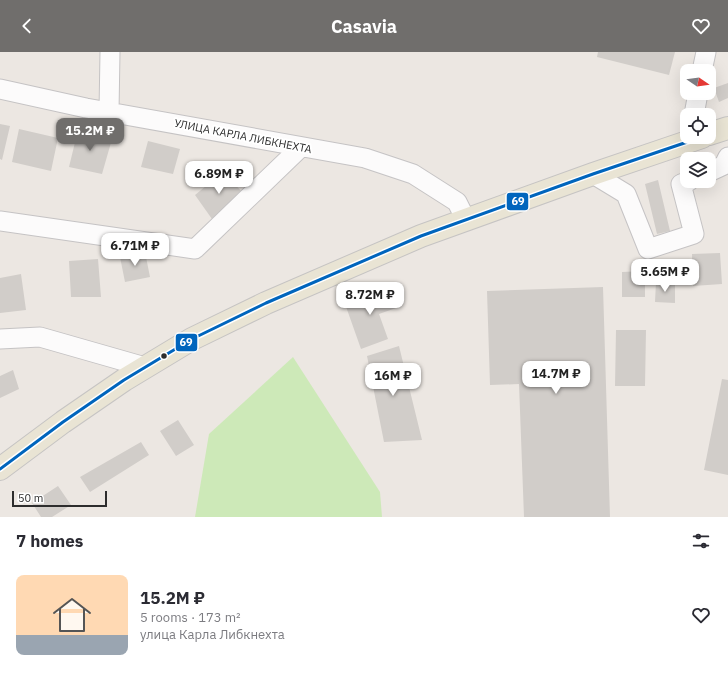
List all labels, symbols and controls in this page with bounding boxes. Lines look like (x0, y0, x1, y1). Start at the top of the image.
icon: back (16, 15, 38, 37)
text: Casavia (331, 15, 397, 38)
icon: heart (690, 15, 712, 37)
north arrow (680, 64, 716, 100)
map controls (680, 64, 716, 188)
button: locate (680, 108, 716, 144)
street label: УЛИЦА КАРЛА ЛИБКНЕХТА (173, 116, 313, 156)
pin: 15.2M ₽ (53, 118, 127, 152)
text: 15.2M ₽ (65, 122, 115, 139)
button: layers (680, 152, 716, 188)
pin: 6.89M ₽ (182, 161, 256, 195)
text: 6.89M ₽ (194, 165, 244, 182)
line badge: 69 (506, 192, 529, 211)
text: 69 (511, 194, 525, 208)
pin: 6.71M ₽ (98, 233, 172, 267)
text: 6.71M ₽ (110, 237, 160, 254)
pin: 5.65M ₽ (628, 259, 702, 293)
text: 5.65M ₽ (640, 263, 690, 280)
pin: 8.72M ₽ (333, 282, 407, 316)
text: 8.72M ₽ (345, 286, 395, 303)
line badge: 69 (175, 333, 198, 352)
text: 69 (179, 335, 193, 349)
unlabelled marker (159, 351, 169, 361)
pin: 14.7M ₽ (519, 361, 593, 395)
pin: 16M ₽ (365, 363, 421, 397)
text: 14.7M ₽ (531, 365, 581, 382)
text: 16M ₽ (374, 367, 412, 384)
scale bar (12, 489, 107, 508)
text: 50 m (18, 491, 43, 505)
text: 7 homes (16, 530, 83, 552)
icon: filters (690, 530, 712, 552)
text: 15.2M ₽ (140, 587, 205, 609)
icon: home (48, 591, 96, 639)
icon: heart (690, 604, 712, 626)
text: 5 rooms · 173 m² (140, 609, 241, 626)
text: улица Карла Либкнехта (140, 626, 285, 643)

